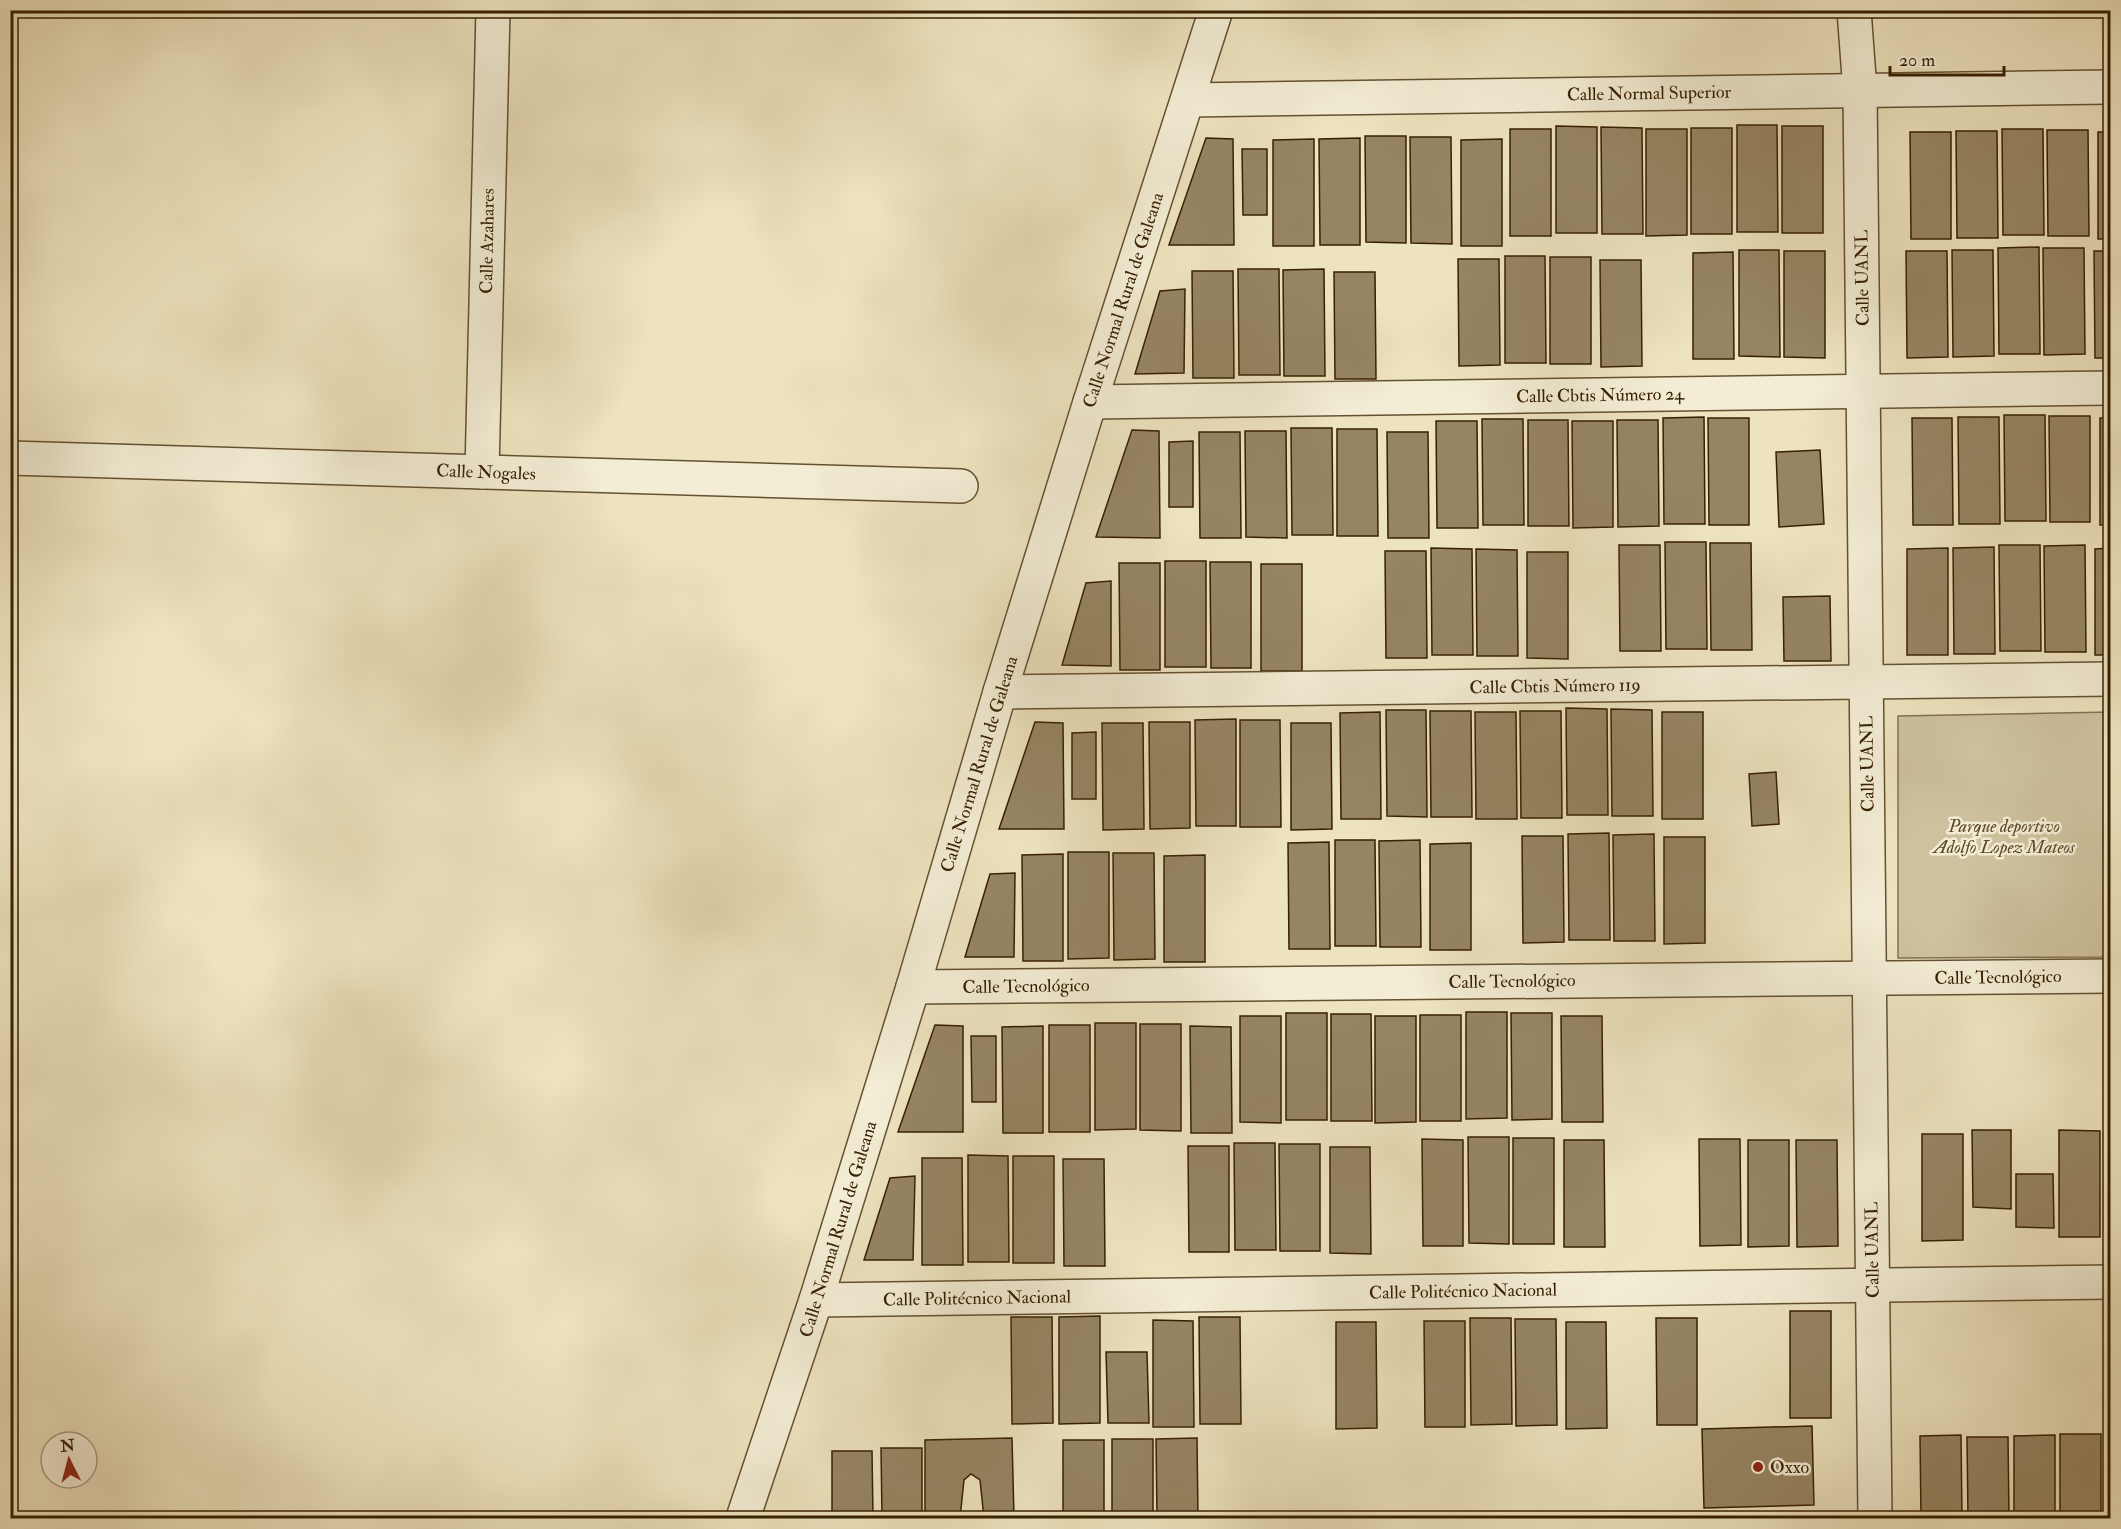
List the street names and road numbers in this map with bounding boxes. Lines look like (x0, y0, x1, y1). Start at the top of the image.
street label: Calle Normal Superior (1567, 81, 1732, 106)
street label: Calle Azahares (475, 188, 500, 294)
street label: Calle Normal Rural de Galeana (1078, 189, 1169, 411)
street label: Calle UANL (1850, 230, 1875, 326)
street label: Calle Cbtis Número 24 (1516, 383, 1685, 408)
street label: Calle Nogales (436, 459, 536, 486)
street label: Calle Normal Rural de Galeana (936, 653, 1024, 875)
street label: Calle Cbtis Número 119 (1469, 674, 1641, 699)
street label: Calle UANL (1855, 716, 1880, 812)
street label: Calle Tecnológico (1934, 965, 2062, 990)
street label: Calle Tecnológico (1448, 969, 1576, 994)
street label: Calle Tecnológico (962, 974, 1090, 999)
street label: Calle Normal Rural de Galeana (795, 1118, 883, 1340)
street label: Calle UANL (1860, 1202, 1885, 1298)
street label: Calle Politécnico Nacional (1369, 1278, 1558, 1305)
street label: Calle Politécnico Nacional (883, 1285, 1072, 1312)

